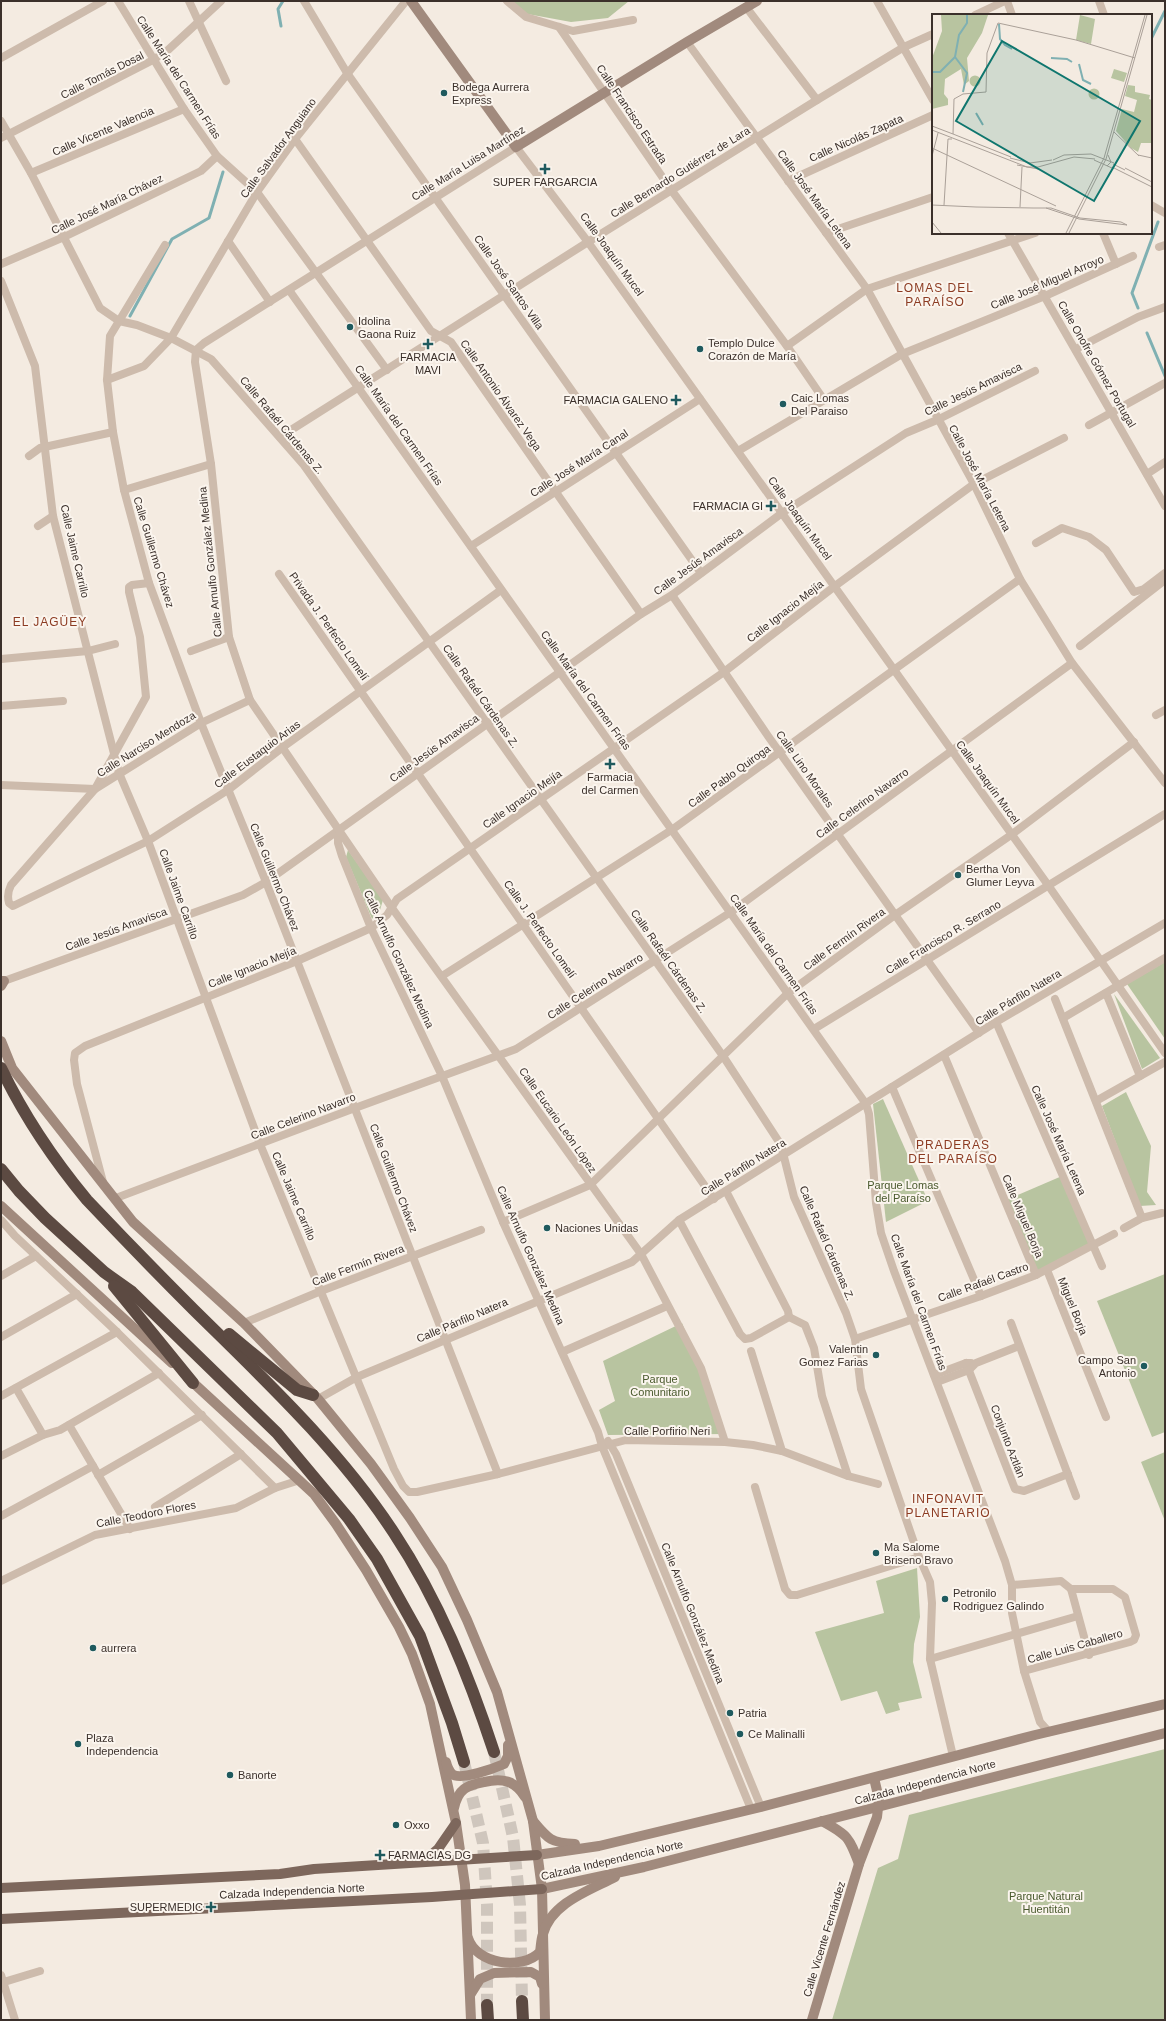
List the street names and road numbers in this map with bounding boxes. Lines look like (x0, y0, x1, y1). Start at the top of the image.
street label: Calle María del Carmen Frías (135, 13, 224, 141)
street label: Calle Tomás Dosal (59, 49, 145, 101)
street label: Calle Francisco Estrada (594, 62, 670, 166)
street label: Calle Salvador Anguiano (238, 96, 318, 200)
street label: Calle Vicente Valencia (50, 104, 156, 158)
street label: Calle Nicolás Zapata (807, 112, 906, 164)
street label: Calle María Luisa Martínez (409, 123, 527, 203)
street label: Calle Bernardo Gutiérrez de Lara (608, 124, 753, 220)
street label: Calle José María Letena (775, 147, 855, 251)
street label: Calle José María Chávez (49, 172, 165, 236)
street label: Calle Joaquín Mucel (578, 210, 646, 298)
street label: Calle José Santos Villa (472, 233, 547, 332)
street label: Calle José Miguel Arroyo (989, 253, 1105, 311)
street label: Calle Onofre Gómez Portugal (1056, 299, 1138, 429)
street label: Calle Antonio Álvarez Vega (458, 337, 544, 454)
street label: Calle Jesús Amavisca (922, 360, 1024, 418)
street label: Calle María del Carmen Frías (353, 362, 446, 488)
street label: Calle Rafaél Cárdenas Z. (238, 374, 326, 476)
street label: Calle José María Letena (947, 423, 1014, 534)
street label: Calle José María Canal (528, 427, 630, 499)
street label: Calle Joaquín Mucel (766, 474, 834, 562)
street label: Calle Arnulfo González Medina (196, 485, 224, 638)
street label: Calle Guillermo Chávez (131, 495, 177, 609)
street label: Calle Jaime Carrillo (58, 503, 92, 599)
street label: Calle Jesús Amavisca (651, 524, 746, 597)
street label: Privada J. Perfecto Lomelí (287, 570, 371, 682)
street label: Calle Ignacio Mejía (744, 577, 826, 645)
street label: Calle María del Carmen Frías (539, 628, 634, 752)
street label: Calle Rafaél Cárdenas Z. (441, 642, 521, 750)
street label: Calle Narciso Mendoza (95, 708, 198, 779)
street label: Calle Jesús Amavisca (387, 711, 482, 784)
street label: Calle Eustaquio Arias (212, 717, 303, 790)
street label: Calle Lino Morales (774, 728, 836, 810)
street label: Calle Joaquín Mucel (954, 738, 1022, 826)
street label: Calle Pablo Quiroga (686, 742, 773, 810)
street label: Calle Celerino Navarro (813, 765, 911, 841)
street label: Calle Ignacio Mejía (480, 767, 564, 831)
street label: Calle Guillermo Chávez (248, 821, 302, 933)
street label: Calle Jaime Carrillo (157, 847, 201, 941)
street label: Calle J. Perfecto Lomelí (502, 878, 578, 980)
street label: Calle Arnulfo González Medina (362, 888, 437, 1031)
street label: Calle María del Carmen Frías (728, 891, 821, 1017)
street label: Calle Francisco R. Serrano (883, 898, 1003, 976)
street label: Calle Jesús Amavisca (64, 905, 169, 953)
street label: Calle Fermín Rivera (801, 905, 888, 973)
street label: Calle Rafaél Cárdenas Z. (629, 907, 709, 1015)
street label: Calle Ignacio Mejía (206, 944, 298, 990)
street label: Calle Celerino Navarro (545, 951, 645, 1021)
street label: Calle Pánfilo Natera (973, 966, 1064, 1027)
street label: Calle Eucario León López (517, 1065, 599, 1175)
street label: Calle José María Letena (1029, 1083, 1089, 1198)
street label: Calle Celerino Navarro (249, 1090, 357, 1142)
street label: Calle Guillermo Chávez (368, 1122, 420, 1234)
street label: Calle Pánfilo Natera (698, 1136, 788, 1198)
street label: Calle Jaime Carrillo (270, 1150, 318, 1242)
street label: Calle Miguel Borja (1000, 1173, 1046, 1260)
street label: Calle Arnulfo González Medina (495, 1184, 568, 1327)
street label: Calle Rafaél Cárdenas Z. (797, 1184, 857, 1302)
street label: Calle María del Carmen Frías (889, 1232, 949, 1372)
street label: Calle Fermín Rivera (310, 1242, 407, 1288)
street label: Calle Rafaél Castro (936, 1260, 1030, 1304)
street label: Miguel Borja (1056, 1275, 1090, 1337)
street label: Calle Pánfilo Natera (415, 1295, 510, 1345)
street label: Conjunto Aztlán (989, 1403, 1027, 1479)
street label: Calle Porfirio Neri (624, 1425, 710, 1437)
street label: Calle Teodoro Flores (95, 1498, 197, 1530)
street label: Calle Arnulfo González Medina (659, 1541, 727, 1686)
street label: Calle Luis Caballero (1026, 1627, 1124, 1665)
street label: Calzada Independencia Norte (853, 1757, 997, 1807)
street label: Calzada Independencia Norte (540, 1838, 684, 1882)
street label: Calle Vicente Fernández (801, 1880, 847, 1998)
street label: Calzada Independencia Norte (219, 1881, 365, 1901)

